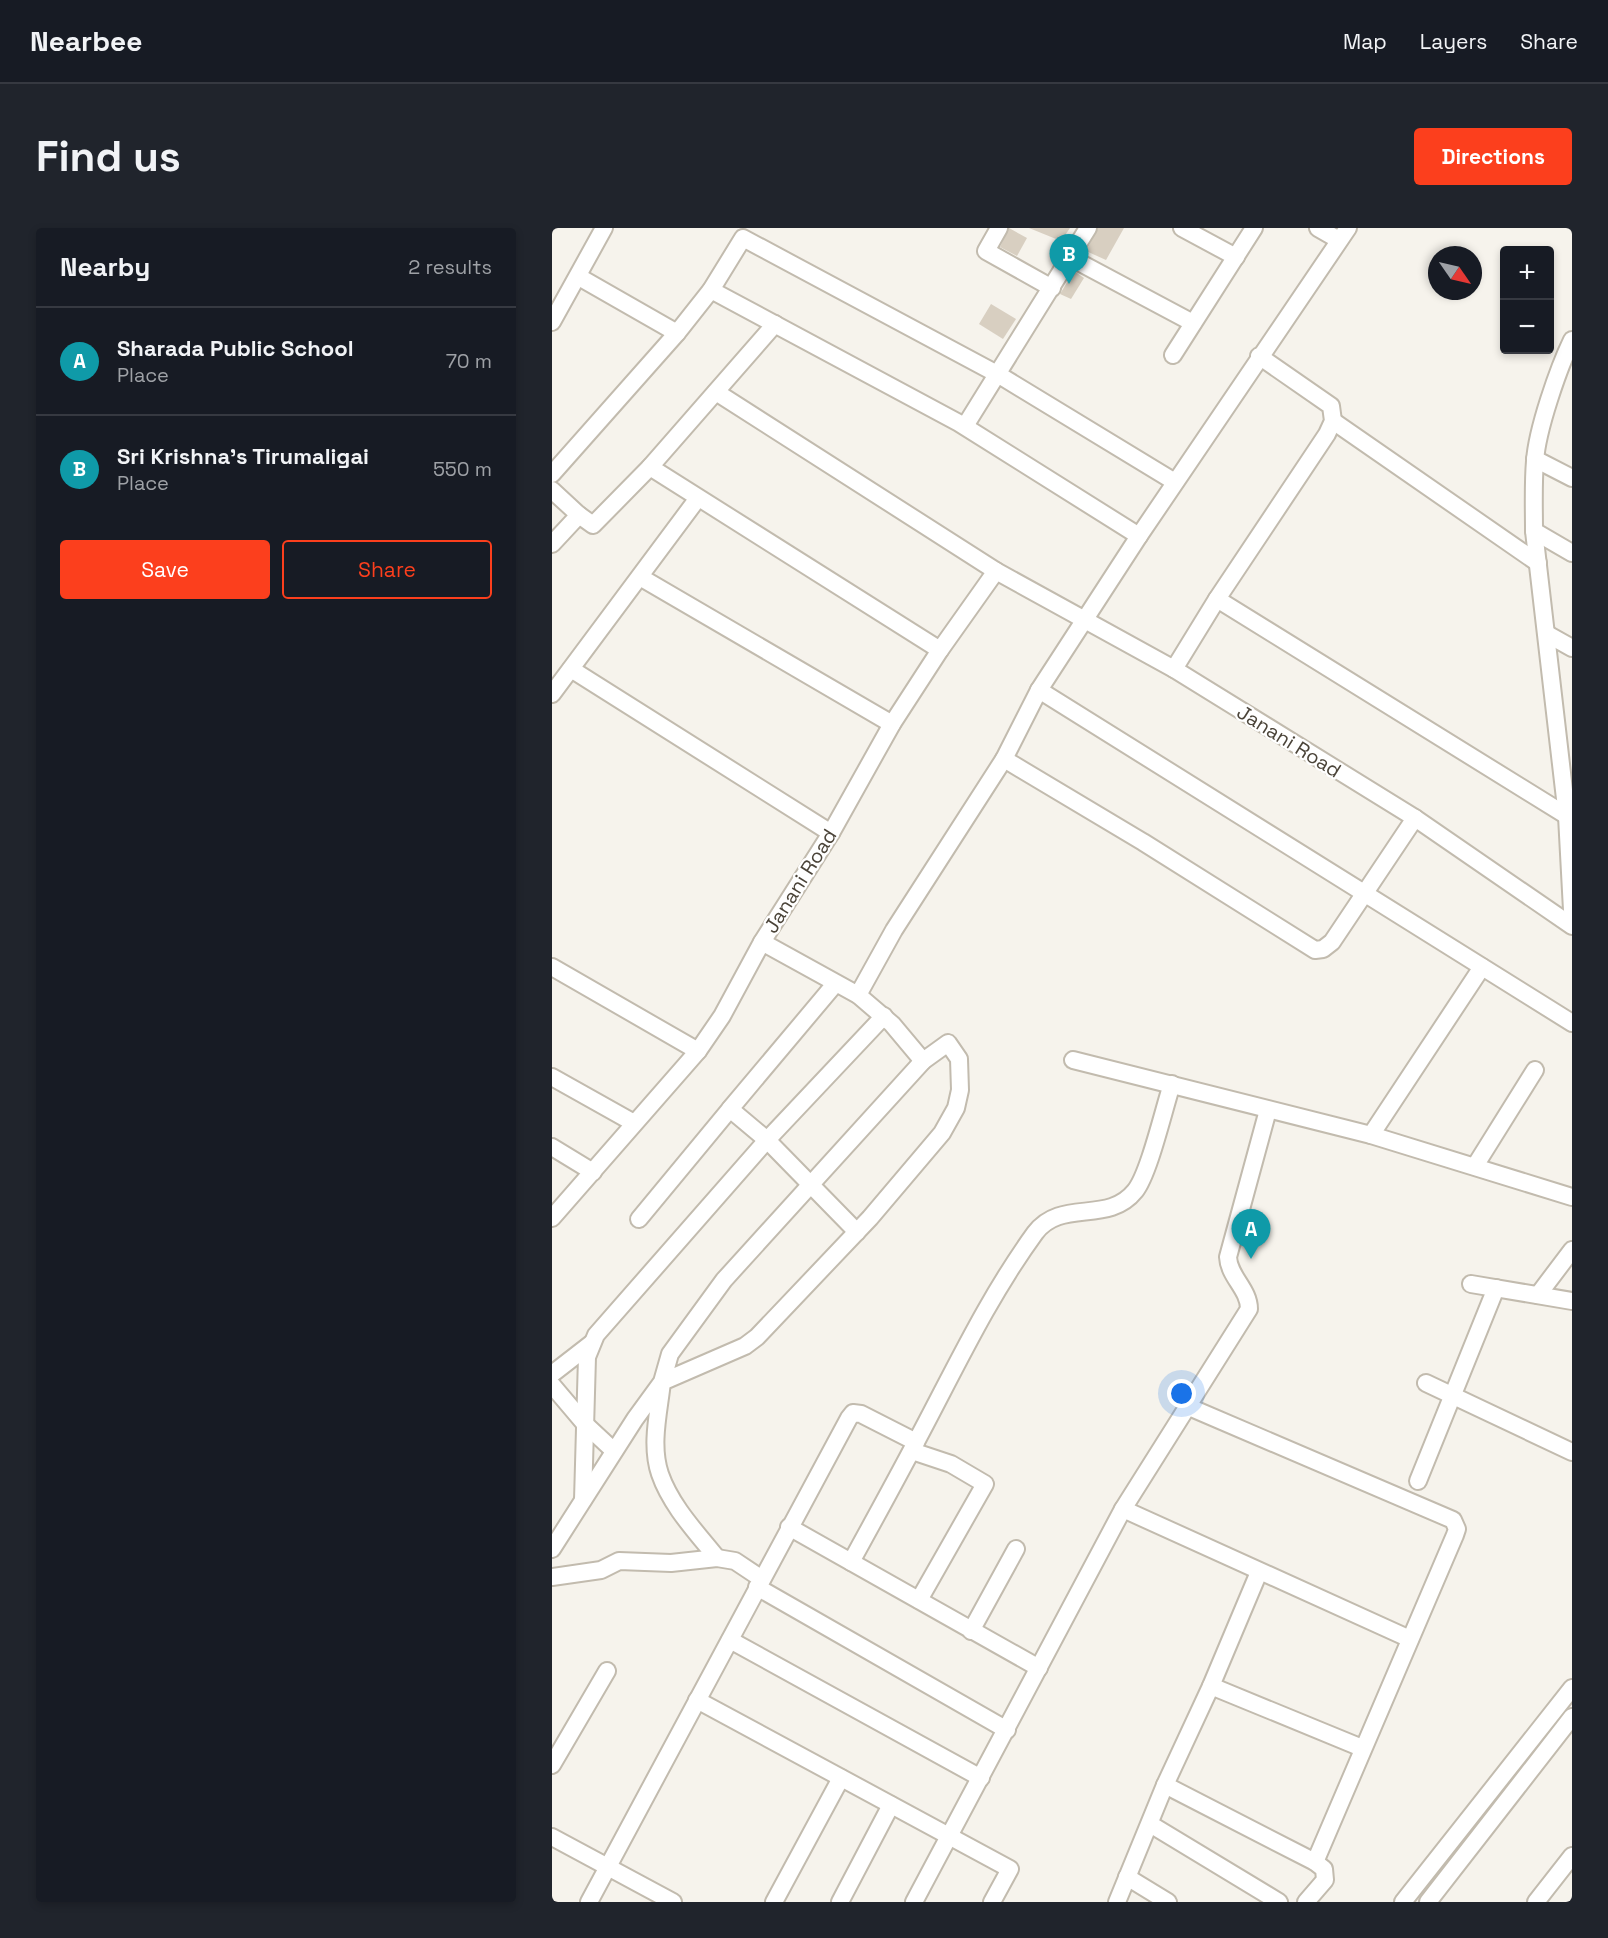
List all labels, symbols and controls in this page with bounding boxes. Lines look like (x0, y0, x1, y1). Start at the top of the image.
text: Nearbee (30, 23, 142, 59)
text: Map (1343, 28, 1387, 55)
text: Layers (1420, 28, 1487, 55)
text: Share (1520, 28, 1578, 55)
button: Directions (1414, 128, 1572, 185)
text: Find us (36, 130, 181, 183)
pin: B (1050, 235, 1088, 284)
north arrow (1428, 246, 1482, 300)
map controls (1500, 246, 1554, 354)
button: + (1500, 246, 1554, 300)
text: Nearby (60, 250, 150, 284)
text: 2 results (408, 254, 492, 280)
button: − (1500, 300, 1554, 354)
text: Sharada Public School (117, 334, 354, 362)
text: A (73, 348, 86, 374)
text: 70 m (446, 348, 492, 374)
text: Place (117, 362, 169, 388)
text: Sri Krishna's Tirumaligai (117, 442, 369, 470)
text: B (73, 456, 86, 482)
text: 550 m (433, 456, 492, 482)
text: Place (117, 470, 169, 496)
button: Save (60, 540, 270, 599)
button: Share (282, 540, 492, 599)
street label: Janani Road (1232, 699, 1346, 783)
street label: Janani Road (758, 824, 842, 938)
pin: A (1232, 1210, 1270, 1259)
your location (1167, 1379, 1196, 1408)

